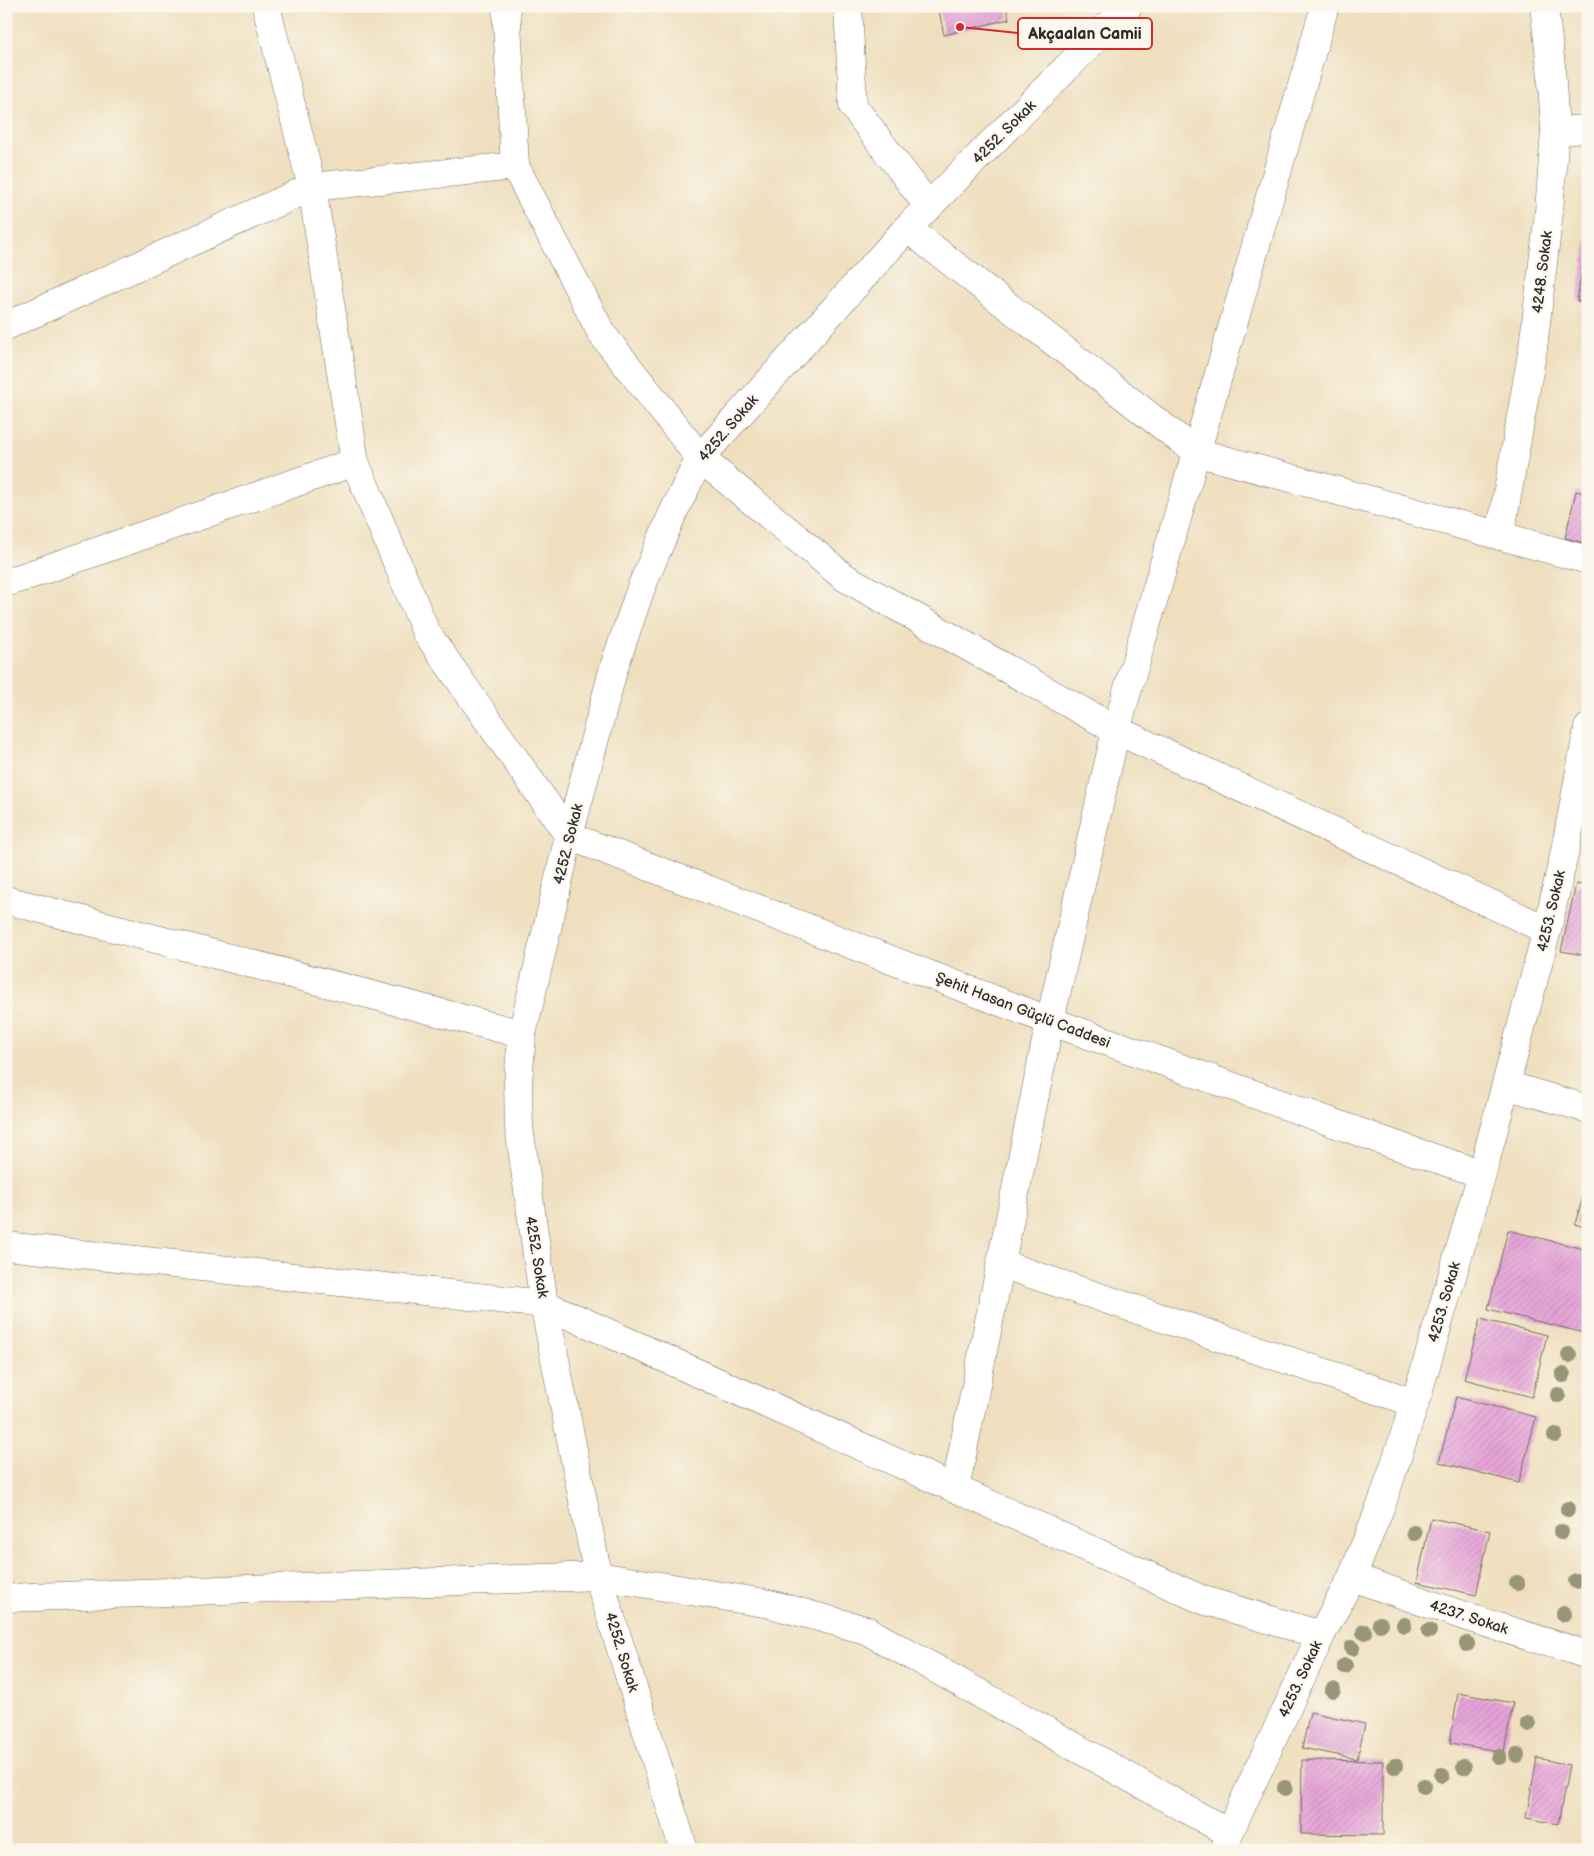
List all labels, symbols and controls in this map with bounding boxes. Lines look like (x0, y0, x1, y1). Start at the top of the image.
callout: Akçaalan Camii (1018, 18, 1152, 49)
text: Akçaalan Camii (1027, 25, 1142, 44)
street label: 4252. Sokak (968, 96, 1041, 168)
street label: 4248. Sokak (1528, 229, 1557, 314)
street label: 4252. Sokak (694, 390, 763, 466)
street label: 4252. Sokak (549, 801, 588, 887)
street label: 4253. Sokak (1533, 868, 1570, 954)
street label: Şehit Hasan Güçlü Caddesi (933, 968, 1113, 1053)
street label: 4252. Sokak (521, 1215, 552, 1300)
street label: 4253. Sokak (1424, 1259, 1465, 1345)
street label: 4237. Sokak (1427, 1596, 1511, 1639)
street label: 4252. Sokak (600, 1610, 643, 1695)
street label: 4253. Sokak (1274, 1637, 1327, 1721)

